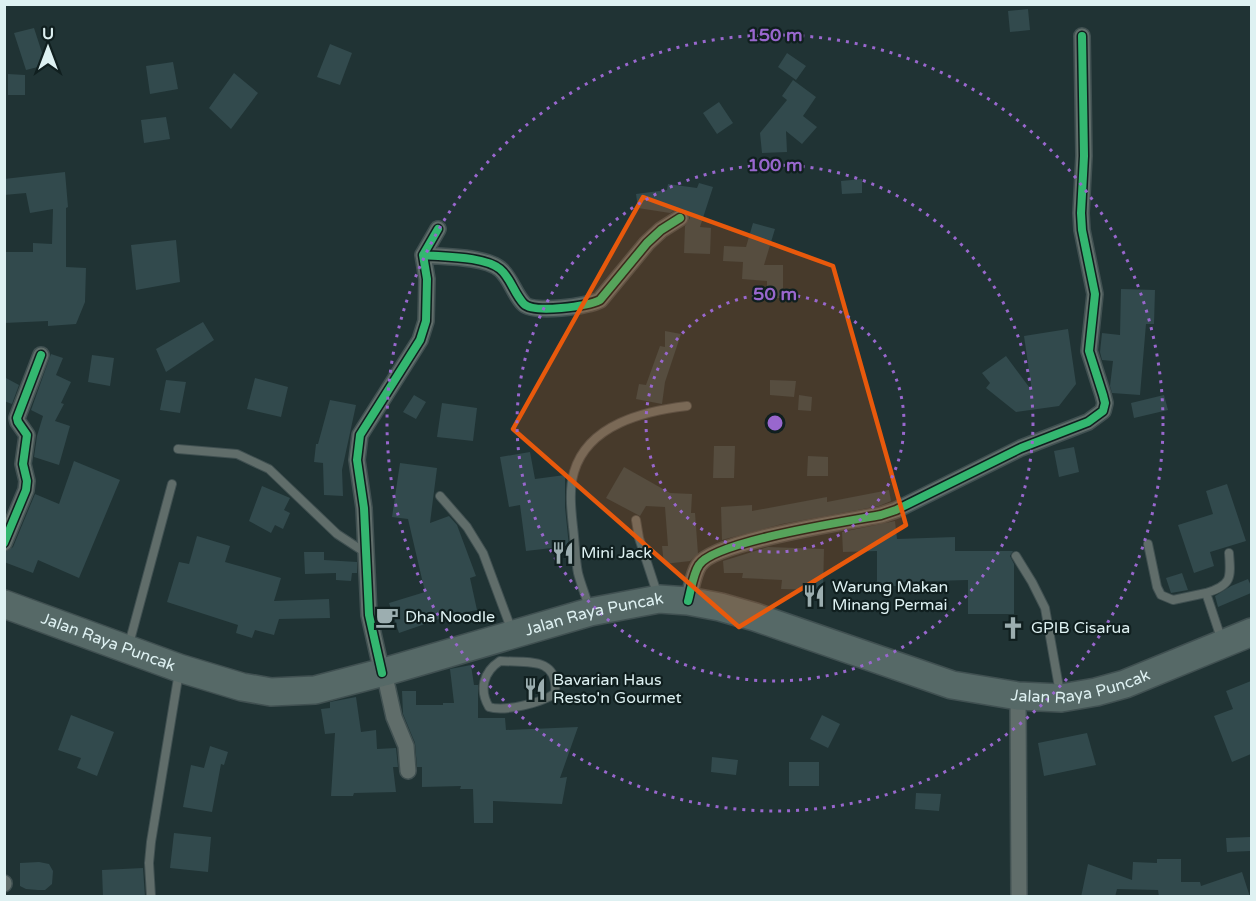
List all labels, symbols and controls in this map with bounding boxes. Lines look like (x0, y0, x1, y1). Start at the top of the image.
north arrow (18, 18, 78, 78)
text: U (42, 24, 54, 44)
text: 150 m (747, 24, 803, 46)
text: 100 m (747, 154, 803, 176)
text: 50 m (753, 283, 797, 305)
centre of rings (765, 413, 785, 433)
restaurant icon: Mini Jack (550, 540, 576, 566)
place label: Mini Jack (581, 543, 652, 563)
place label: Warung Makan Minang Permai (832, 577, 948, 615)
restaurant icon: Warung Makan Minang Permai (801, 583, 827, 609)
street label: Jalan Raya Puncak (523, 588, 665, 640)
cafe icon: Dha Noodle (374, 604, 400, 630)
place label: Dha Noodle (405, 607, 495, 627)
street label: Jalan Raya Puncak (38, 608, 178, 676)
church icon: GPIB Cisarua (1000, 615, 1026, 641)
place label: GPIB Cisarua (1031, 618, 1130, 638)
street label: Jalan Raya Puncak (1010, 665, 1153, 708)
place label: Bavarian Haus Resto'n Gourmet (553, 670, 682, 708)
restaurant icon: Bavarian Haus Resto'n Gourmet (522, 676, 548, 702)

